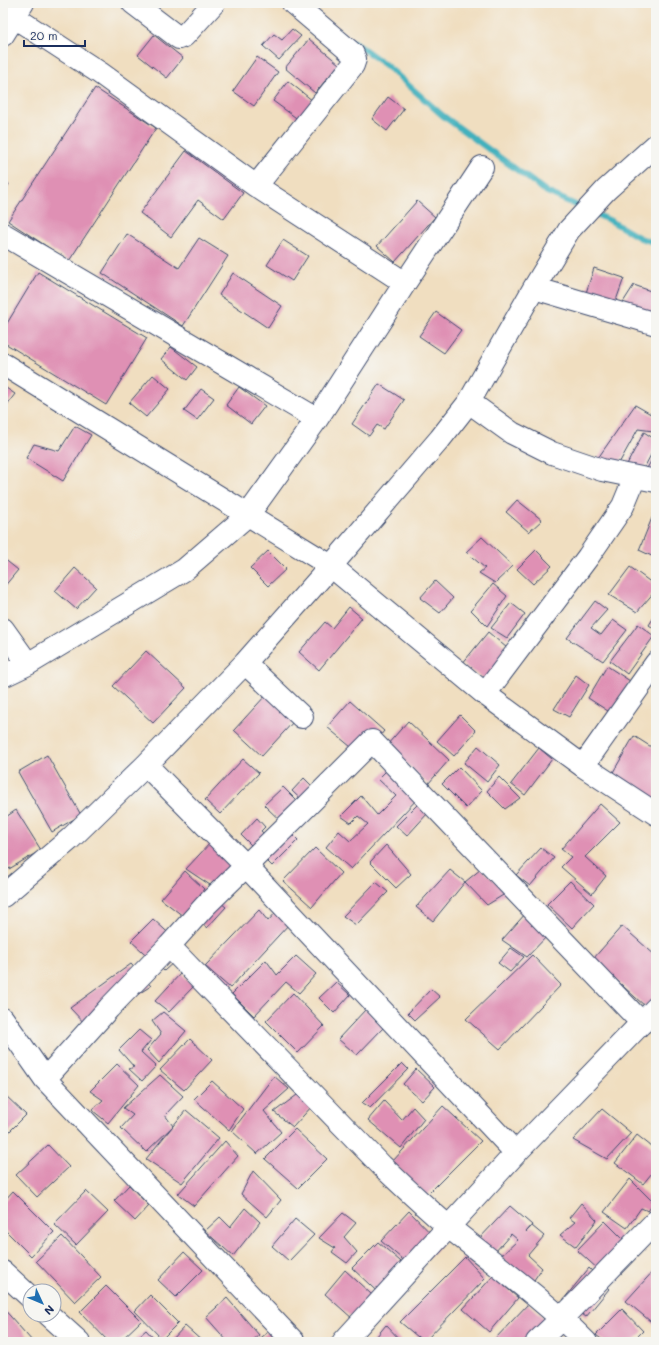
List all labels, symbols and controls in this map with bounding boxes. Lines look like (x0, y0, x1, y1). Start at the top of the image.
scale bar (24, 22, 85, 48)
text: 20 m (30, 27, 58, 43)
north arrow (22, 1283, 62, 1323)
text: N (41, 1302, 58, 1319)

